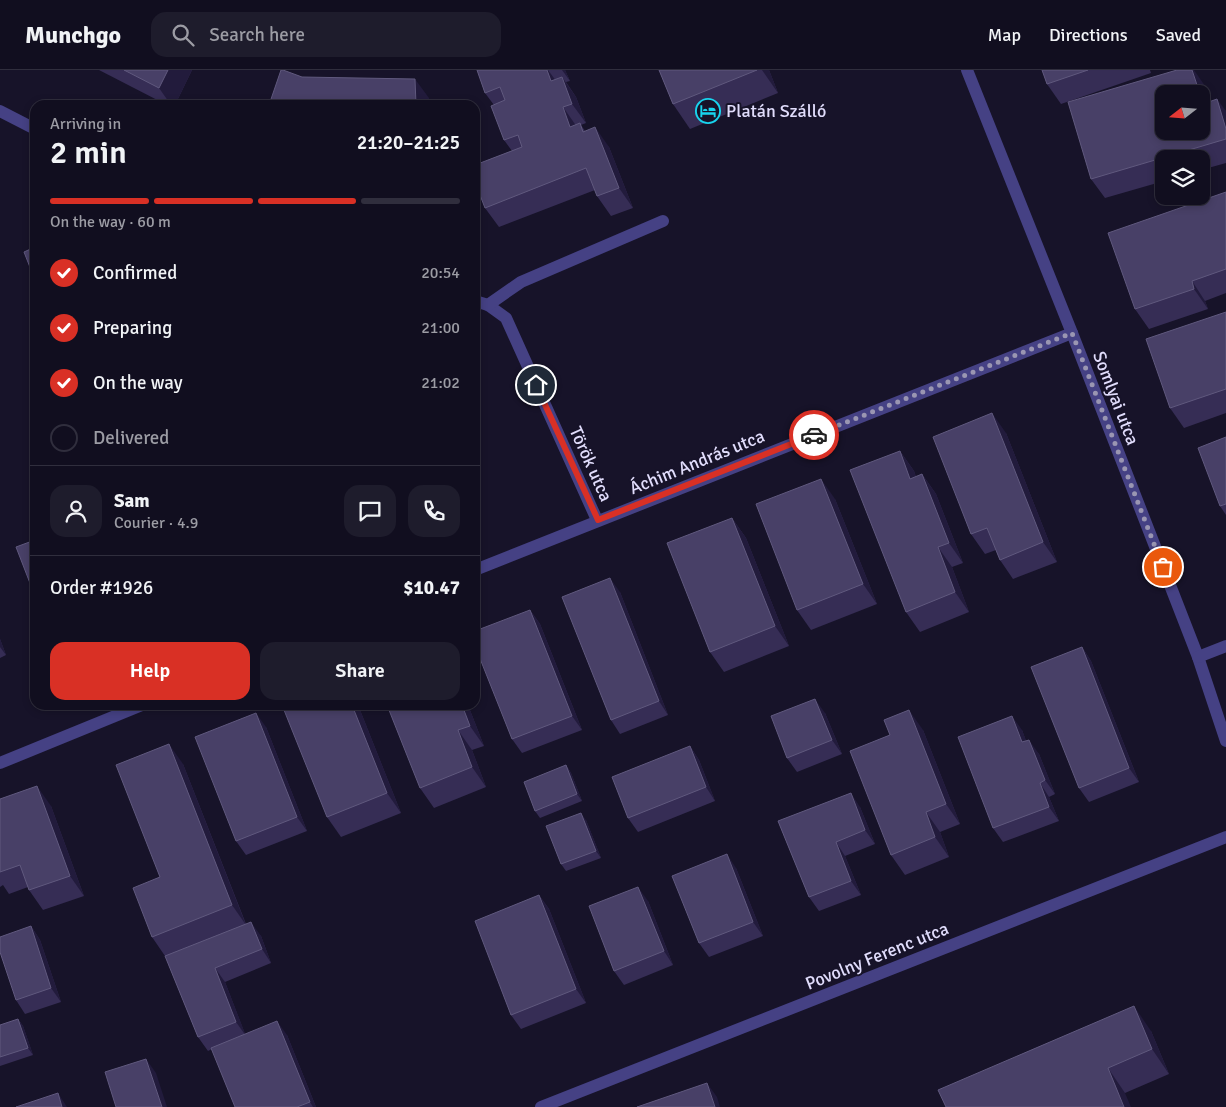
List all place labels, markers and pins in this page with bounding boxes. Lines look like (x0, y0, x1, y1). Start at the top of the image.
hotel icon: Platán Szálló (695, 98, 721, 124)
place label: Platán Szálló (726, 100, 826, 122)
pin (515, 364, 557, 406)
pin (1142, 546, 1184, 588)

